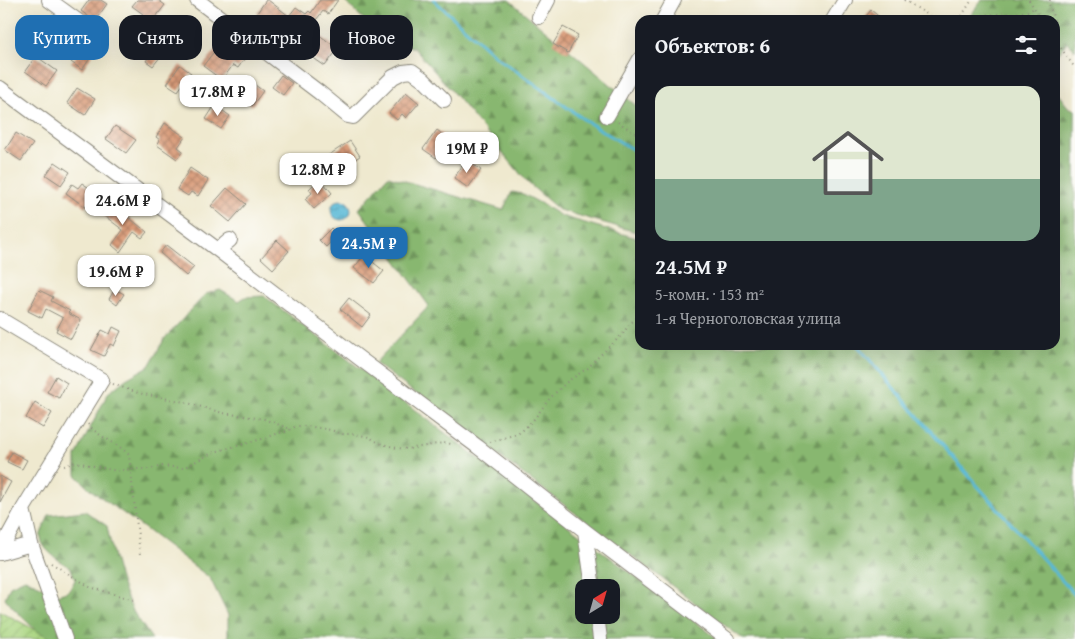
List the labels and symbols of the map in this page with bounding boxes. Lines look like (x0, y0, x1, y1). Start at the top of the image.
pin: 17.8M ₽ (172, 74, 264, 117)
pin: 19M ₽ (432, 132, 502, 174)
pin: 12.8M ₽ (272, 152, 364, 195)
pin: 24.6M ₽ (77, 184, 169, 226)
pin: 24.5M ₽ (323, 226, 415, 269)
pin: 19.6M ₽ (70, 254, 162, 297)
north arrow (575, 579, 620, 624)

